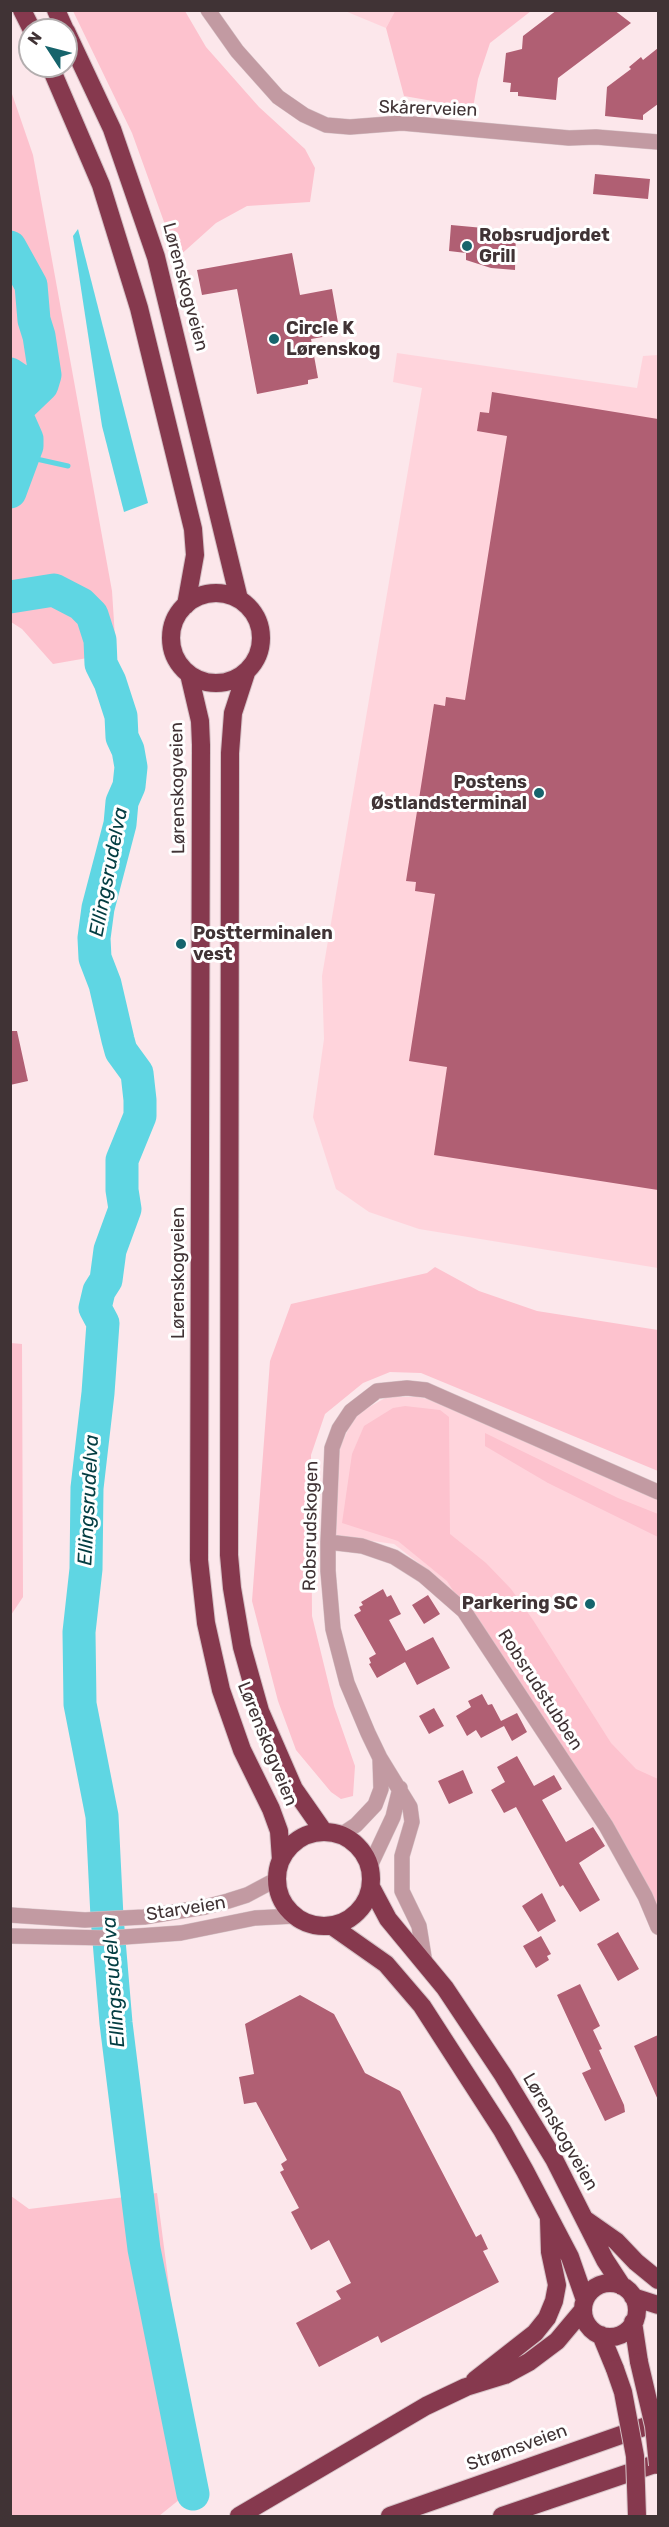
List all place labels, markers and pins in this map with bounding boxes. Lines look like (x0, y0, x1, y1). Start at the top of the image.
place label: Robsrudjordet Grill (479, 225, 610, 268)
marker: Robsrudjordet Grill (460, 239, 474, 253)
place label: Circle K Lørenskog (286, 318, 380, 360)
marker: Circle K Lørenskog (267, 332, 281, 346)
place label: Postens Østlandsterminal (371, 772, 527, 814)
marker: Postens Østlandsterminal (532, 786, 546, 800)
place label: Postterminalen vest (193, 923, 333, 966)
marker: Postterminalen vest (174, 937, 188, 951)
place label: Parkering SC (462, 1593, 578, 1615)
marker: Parkering SC (583, 1597, 597, 1611)

